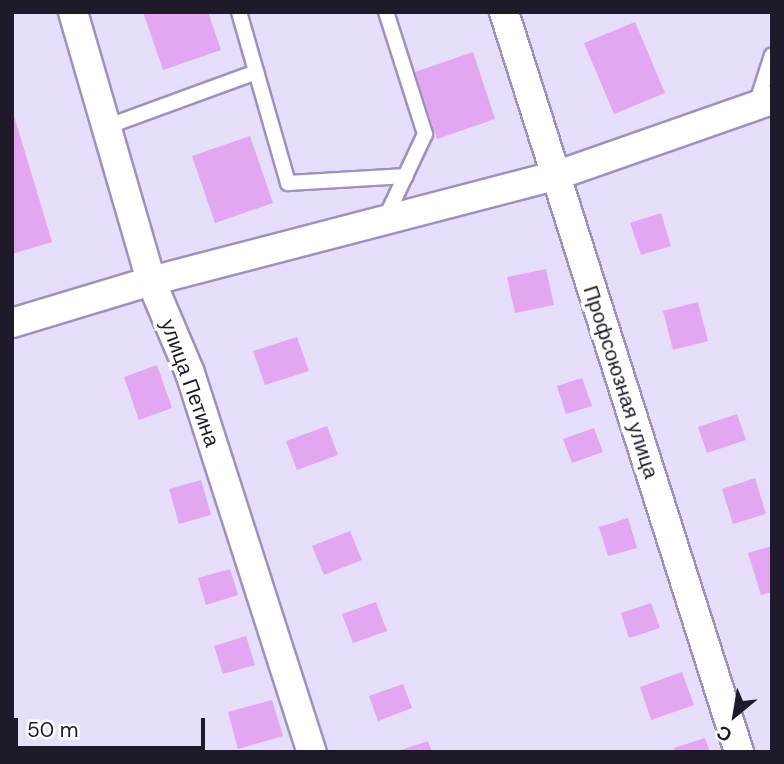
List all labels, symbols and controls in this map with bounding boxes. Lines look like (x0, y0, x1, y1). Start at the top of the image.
street label: Профсоюзная улица (578, 282, 664, 482)
street label: улица Петина (155, 316, 225, 450)
north arrow (700, 680, 770, 750)
scale bar (18, 704, 208, 748)
text: 50 m (27, 716, 78, 744)
text: С (712, 719, 736, 748)

